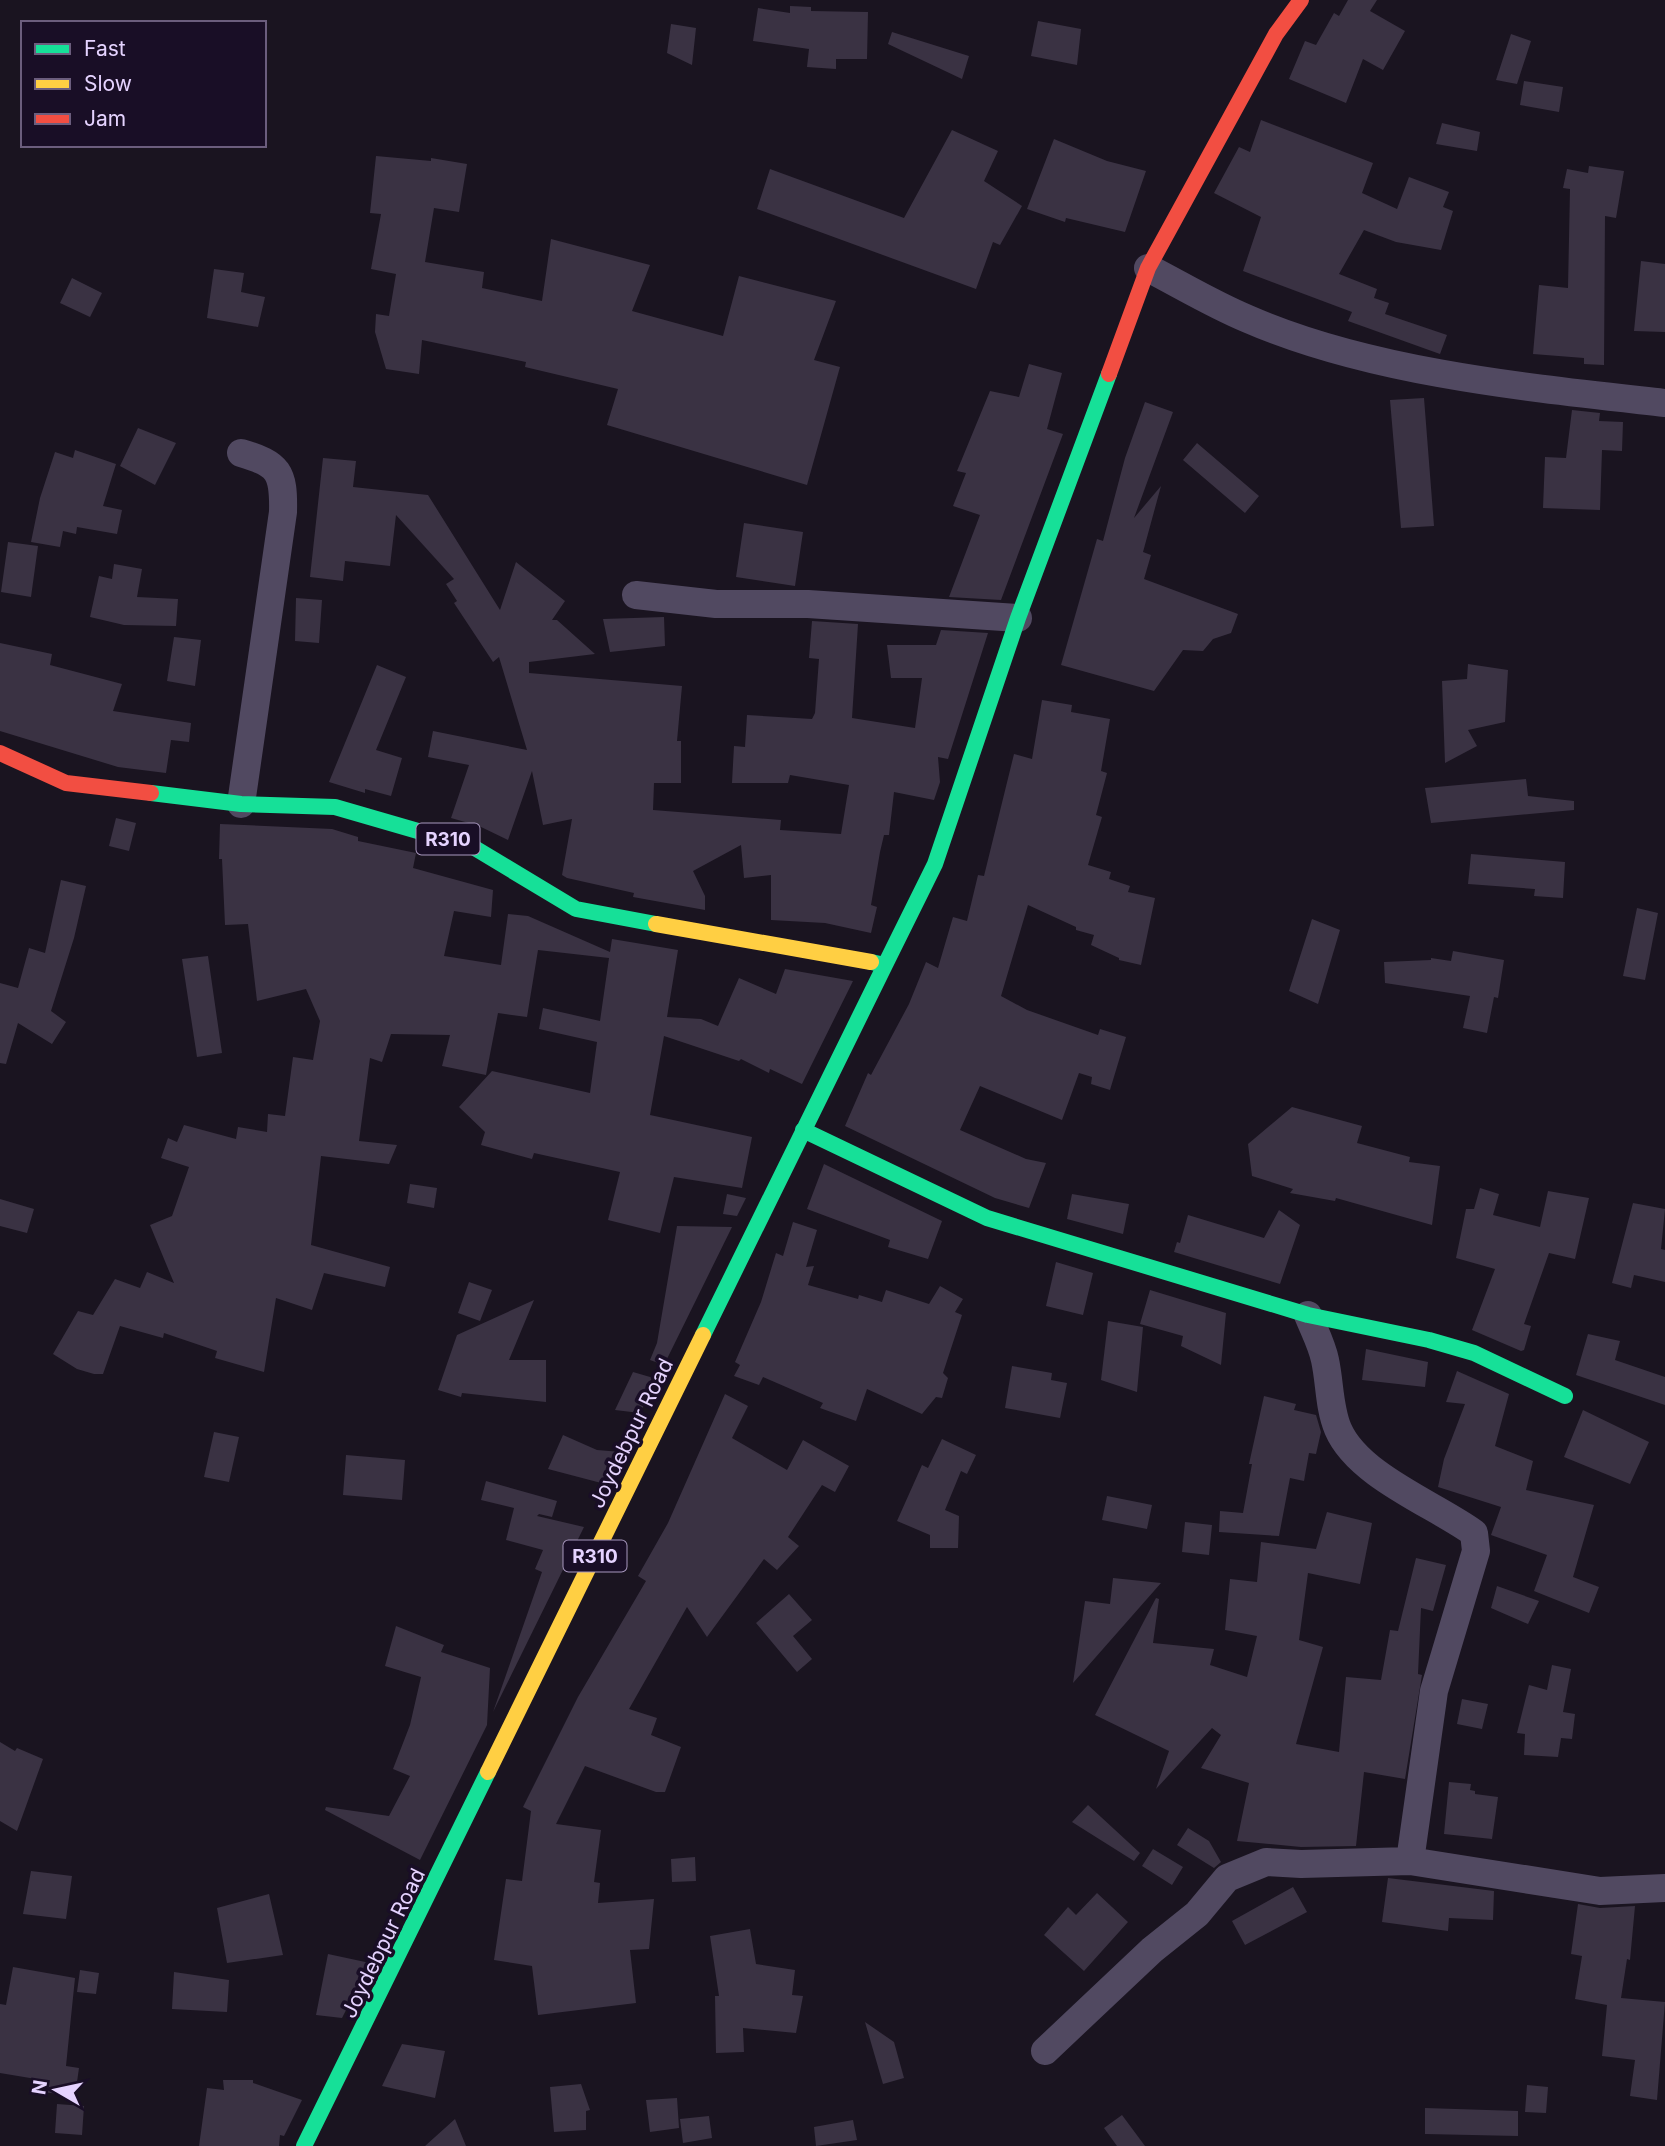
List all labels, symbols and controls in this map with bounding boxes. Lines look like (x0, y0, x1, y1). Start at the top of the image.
legend (21, 21, 266, 147)
text: Fast (84, 36, 126, 61)
text: Slow (84, 71, 132, 96)
text: Jam (84, 106, 126, 131)
road number: R310 (416, 824, 480, 854)
street label: Joydebpur Road (584, 1354, 678, 1512)
road number: R310 (564, 1540, 626, 1572)
street label: Joydebpur Road (336, 1864, 430, 2022)
north arrow (21, 2055, 91, 2125)
text: N (27, 2078, 52, 2096)

